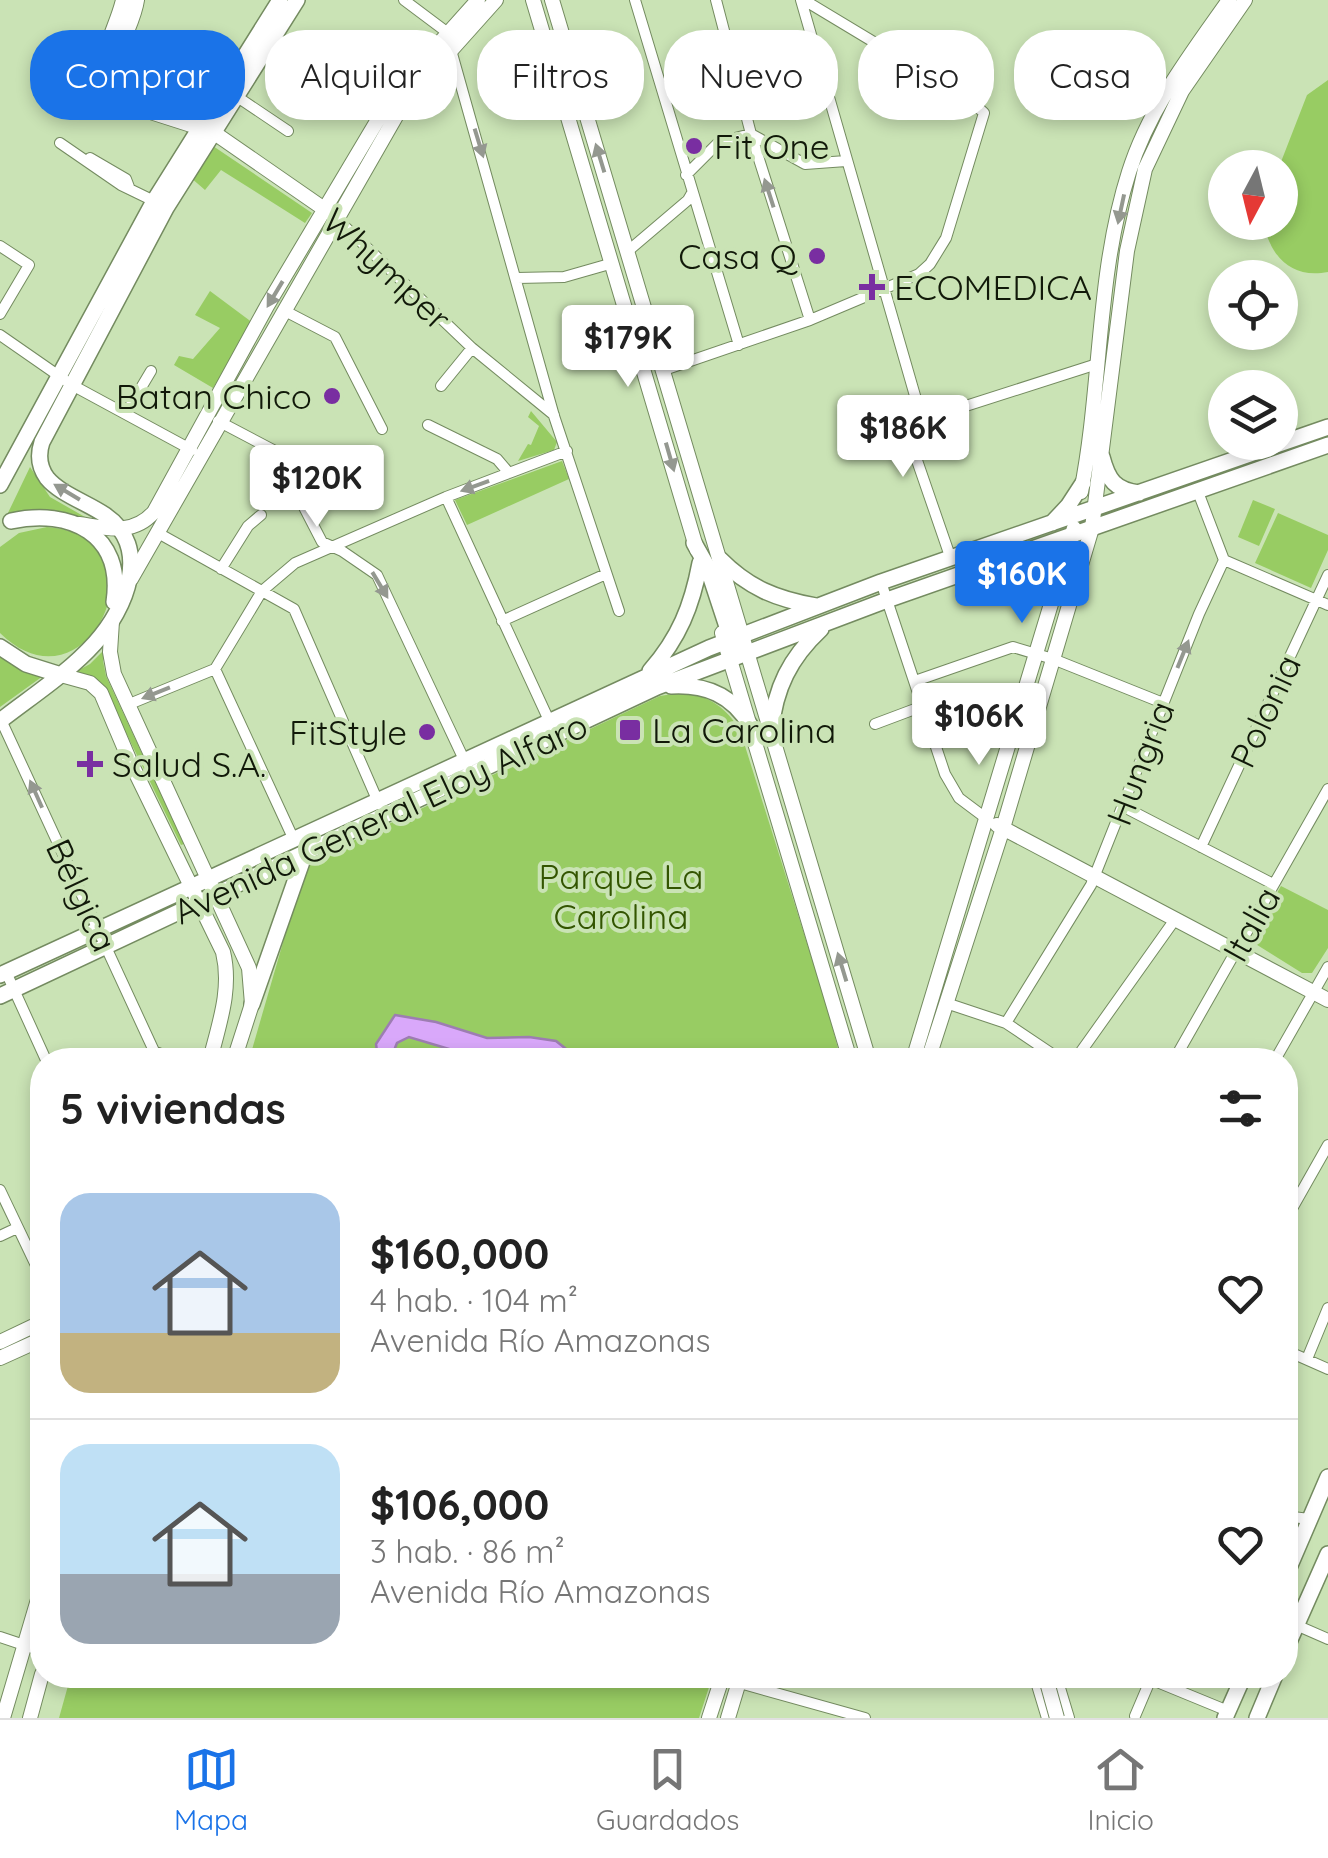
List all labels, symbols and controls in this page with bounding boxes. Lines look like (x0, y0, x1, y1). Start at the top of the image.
chip: Comprar (30, 30, 245, 120)
chip: Alquilar (265, 30, 457, 120)
chip: Filtros (477, 30, 644, 120)
chip: Nuevo (664, 30, 838, 120)
chip: Piso (858, 30, 994, 120)
chip: Casa (1014, 30, 1166, 120)
place label: Fit One (714, 124, 830, 168)
one-way arrow (472, 129, 487, 159)
marker: Fit One (683, 135, 705, 157)
one-way arrow (592, 142, 607, 173)
north arrow (1208, 150, 1298, 240)
map controls (1208, 150, 1298, 460)
one-way arrow (761, 178, 776, 208)
one-way arrow (1112, 194, 1128, 225)
street label: Whymper (314, 198, 460, 340)
place label: Casa Q (678, 234, 798, 278)
marker: Casa Q (806, 245, 828, 267)
button: locate (1208, 260, 1298, 350)
place label: ECOMEDICA (894, 265, 1092, 309)
marker: ECOMEDICA (859, 274, 885, 300)
one-way arrow (266, 280, 285, 307)
pin: $179K (558, 305, 698, 390)
text: $179K (584, 317, 672, 357)
button: layers (1208, 370, 1298, 460)
place label: Batan Chico (116, 374, 312, 418)
marker: Batan Chico (321, 385, 343, 407)
pin: $186K (833, 395, 973, 480)
text: $186K (859, 407, 947, 447)
one-way arrow (663, 442, 678, 473)
pin: $120K (247, 445, 387, 530)
text: $120K (272, 457, 362, 497)
one-way arrow (460, 479, 490, 494)
one-way arrow (53, 484, 81, 501)
pin: $160K (952, 541, 1092, 626)
text: $160K (977, 553, 1067, 593)
one-way arrow (371, 571, 388, 599)
one-way arrow (1175, 639, 1191, 668)
street label: Polonia (1220, 648, 1310, 774)
pin: $106K (909, 683, 1049, 768)
one-way arrow (140, 686, 170, 702)
text: $106K (934, 695, 1024, 735)
street label: Hungria (1096, 695, 1184, 831)
street label: Avenida General Eloy Alfaro (166, 703, 594, 933)
place label: La Carolina (652, 708, 836, 752)
place label: FitStyle (289, 710, 407, 754)
marker: La Carolina (617, 717, 643, 743)
marker: FitStyle (416, 721, 438, 743)
place label: Salud S.A. (112, 742, 266, 786)
marker: Salud S.A. (77, 751, 103, 777)
one-way arrow (28, 779, 44, 809)
street label: Bélgica (37, 832, 127, 958)
park label: Parque La Carolina (539, 854, 703, 938)
street label: Italia (1213, 879, 1289, 969)
one-way arrow (834, 951, 849, 981)
icon: filters (1213, 1081, 1268, 1136)
text: 5 viviendas (60, 1082, 286, 1135)
text: $160,000 (370, 1227, 549, 1280)
icon: home (140, 1233, 260, 1353)
icon: heart (1213, 1266, 1268, 1321)
text: 4 hab. · 104 m² (370, 1280, 578, 1320)
text: Avenida Río Amazonas (370, 1320, 710, 1360)
text: $106,000 (370, 1478, 549, 1531)
icon: home (140, 1484, 260, 1604)
icon: heart (1213, 1517, 1268, 1572)
text: 3 hab. · 86 m² (370, 1531, 565, 1571)
text: Avenida Río Amazonas (370, 1571, 710, 1611)
tab: Mapa (174, 1742, 248, 1837)
tab: Guardados (596, 1742, 739, 1837)
tab: Inicio (1087, 1742, 1154, 1837)

